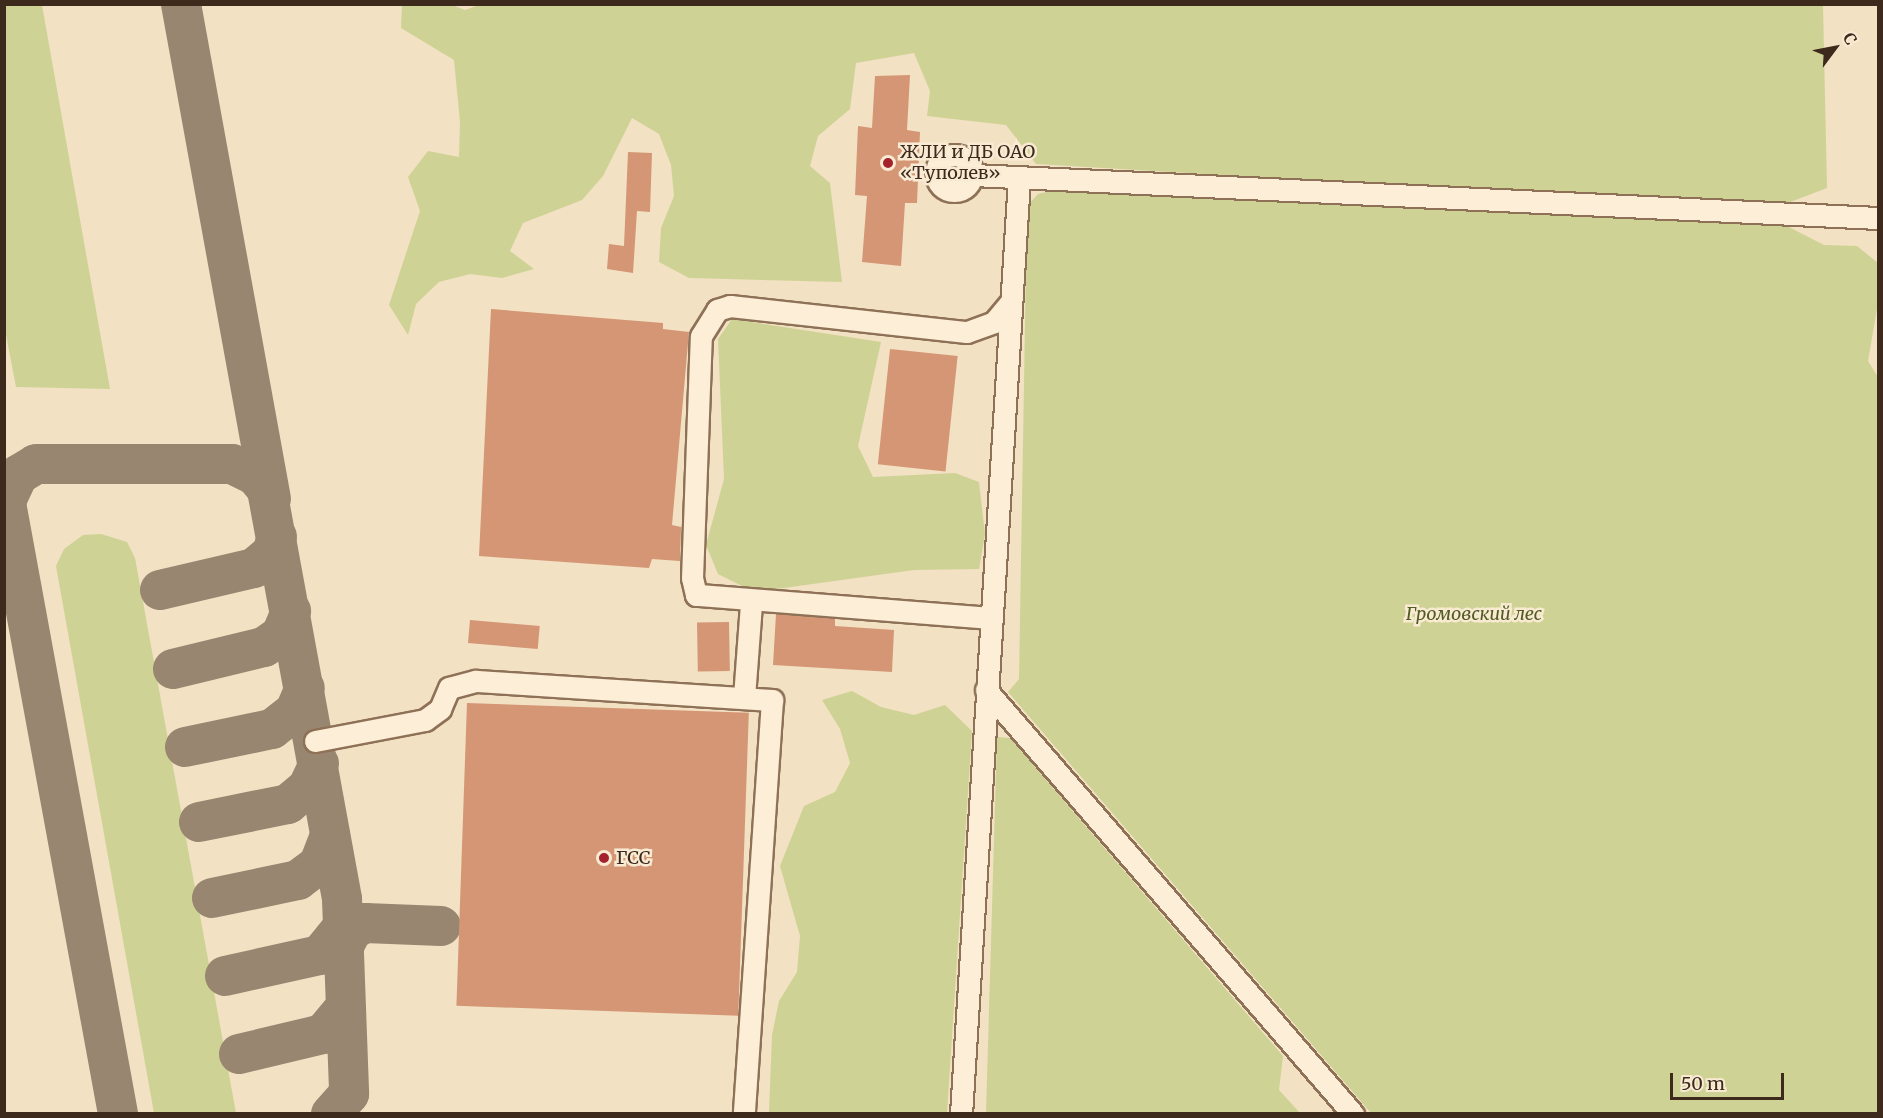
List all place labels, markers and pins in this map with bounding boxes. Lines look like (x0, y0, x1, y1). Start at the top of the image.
place label: ЖЛИ и ДБ ОАО «Туполев» (900, 142, 1035, 184)
marker: ЖЛИ и ДБ ОАО «Туполев» (881, 156, 895, 170)
place label: ГСС (616, 847, 651, 869)
marker: ГСС (597, 851, 611, 865)

